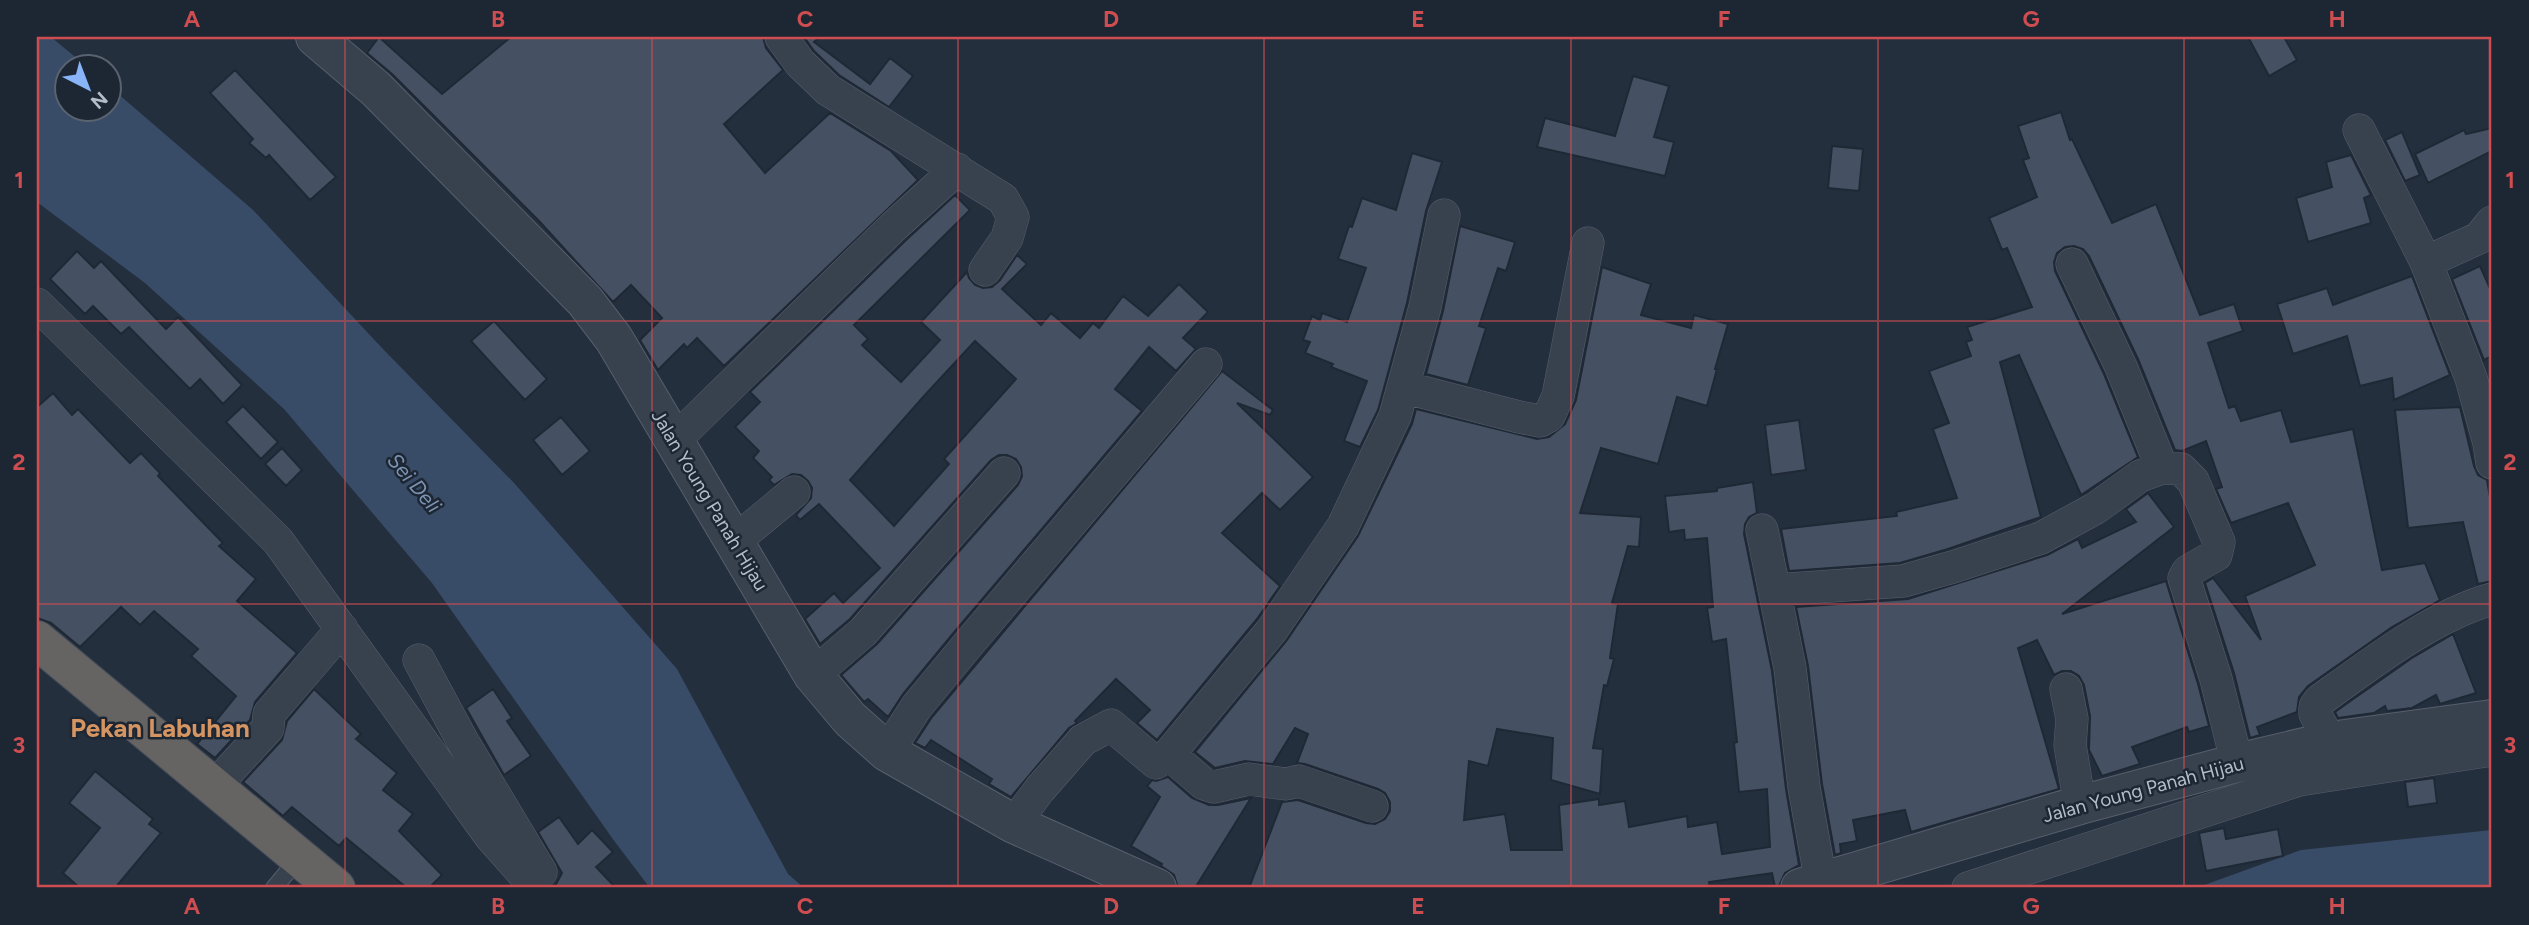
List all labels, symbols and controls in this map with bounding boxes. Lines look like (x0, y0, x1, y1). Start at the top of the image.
text: A (184, 5, 201, 33)
text: B (491, 5, 505, 33)
text: C (797, 5, 814, 33)
text: D (1103, 5, 1119, 33)
text: E (1411, 5, 1425, 33)
text: F (1718, 5, 1731, 33)
text: G (2022, 5, 2040, 33)
text: H (2328, 5, 2346, 33)
north arrow (52, 52, 122, 122)
text: N (86, 87, 112, 114)
text: 1 (14, 166, 24, 194)
text: 1 (2505, 166, 2515, 194)
street label: Jalan Young Panah Hijau (646, 406, 773, 595)
text: 2 (12, 448, 26, 476)
water label: Sei Deli (382, 448, 447, 518)
text: 2 (2503, 448, 2517, 476)
district label: Pekan Labuhan (70, 712, 250, 744)
text: 3 (13, 731, 25, 759)
text: 3 (2504, 731, 2516, 759)
street label: Jalan Young Panah Hijau (2040, 752, 2246, 827)
text: A (184, 892, 201, 920)
text: B (491, 892, 505, 920)
text: C (797, 892, 814, 920)
text: D (1103, 892, 1119, 920)
text: E (1411, 892, 1425, 920)
text: F (1718, 892, 1731, 920)
text: G (2022, 892, 2040, 920)
text: H (2328, 892, 2346, 920)

